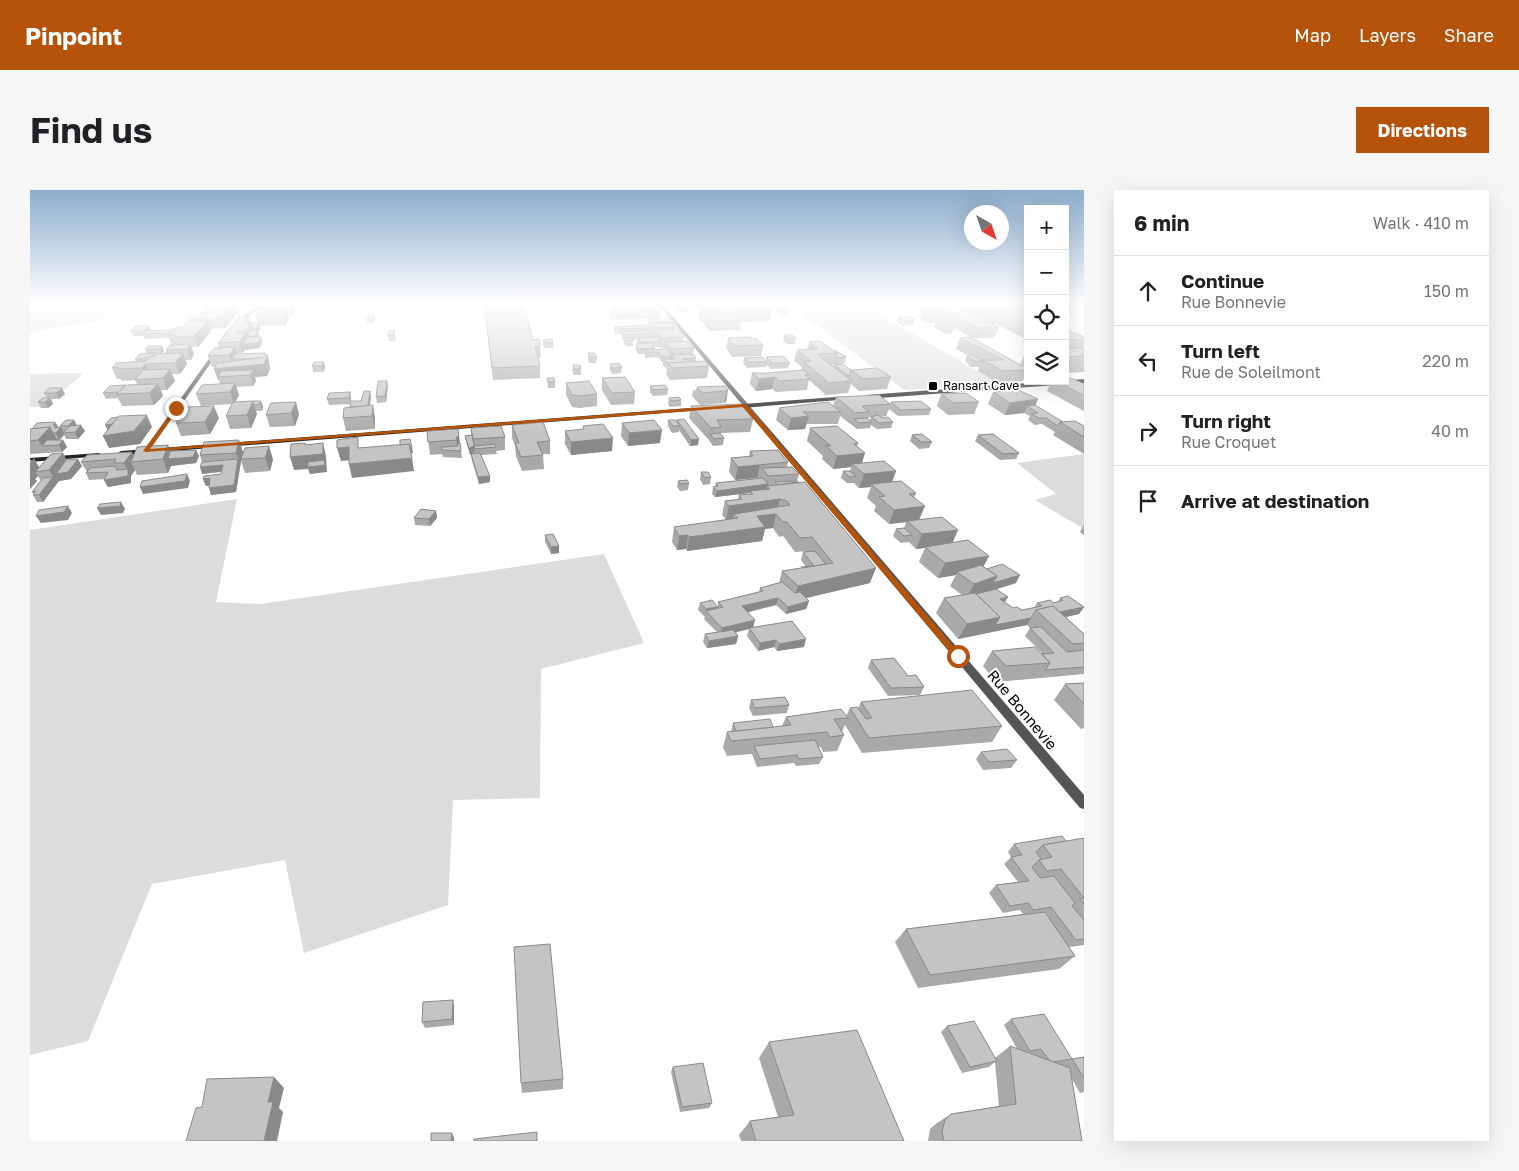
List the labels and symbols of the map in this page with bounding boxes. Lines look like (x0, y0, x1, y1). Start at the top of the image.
north arrow (964, 205, 1009, 250)
place label: Ransart Cave (943, 378, 1019, 393)
marker: Ransart Cave (927, 380, 939, 392)
route end (165, 397, 188, 420)
route start (947, 645, 970, 668)
street label: Rue Bonnevie (984, 666, 1061, 753)

